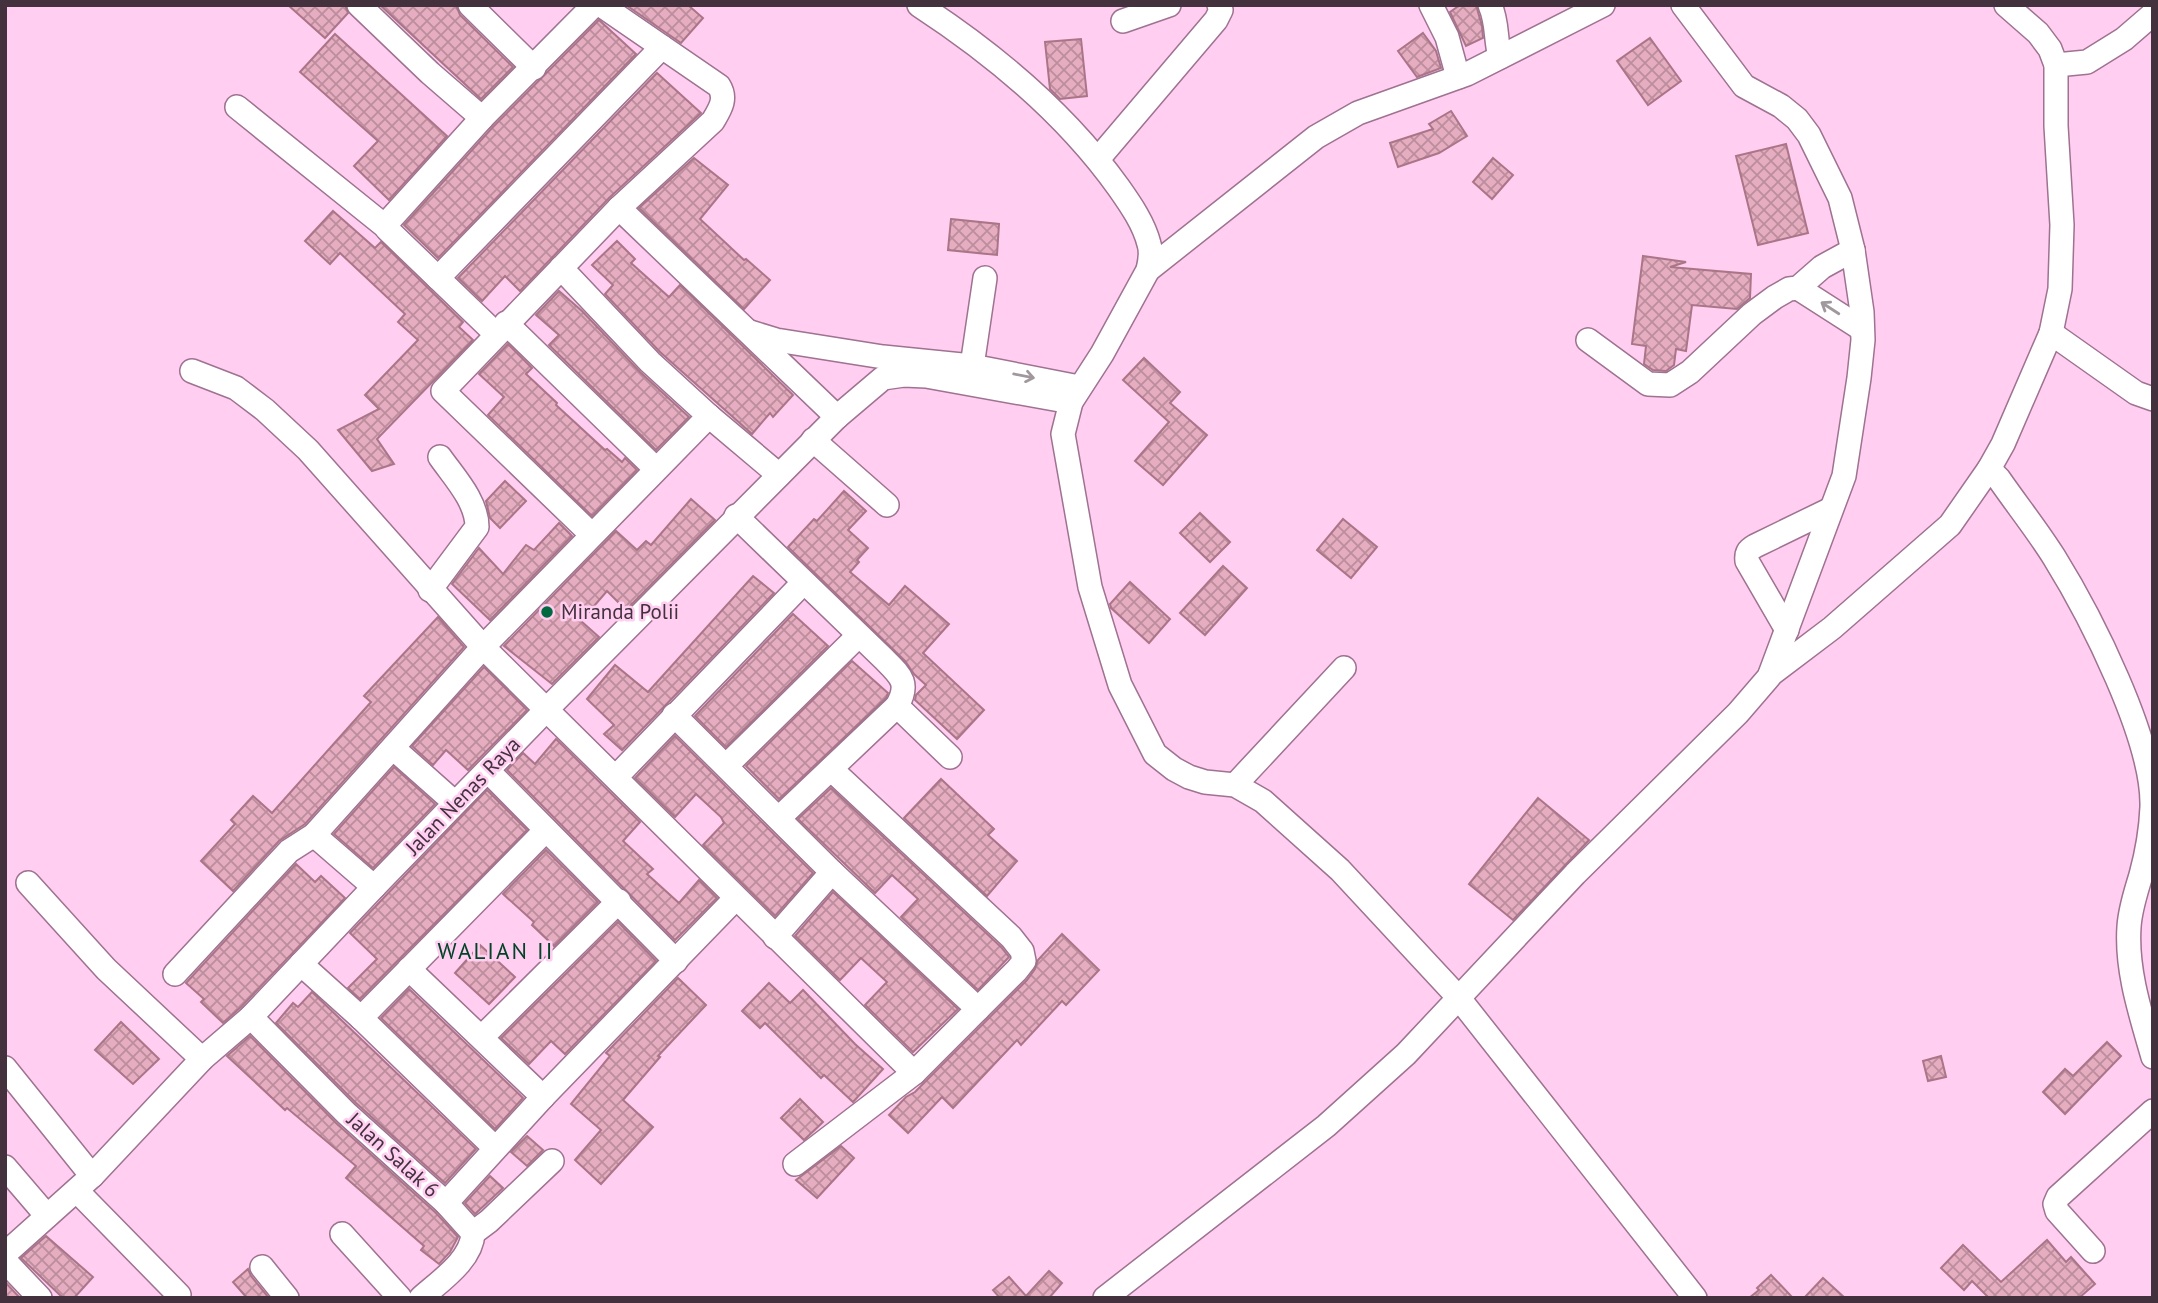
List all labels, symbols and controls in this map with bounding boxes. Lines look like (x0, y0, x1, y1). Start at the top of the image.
one-way arrow (1821, 301, 1840, 316)
one-way arrow (1012, 370, 1035, 384)
place label: Miranda Polii (561, 598, 679, 625)
marker: Miranda Polii (539, 604, 555, 620)
street label: Jalan Nenas Raya (399, 731, 526, 861)
district label: WALIAN II (438, 936, 554, 965)
street label: Jalan Salak 6 (341, 1106, 445, 1203)

